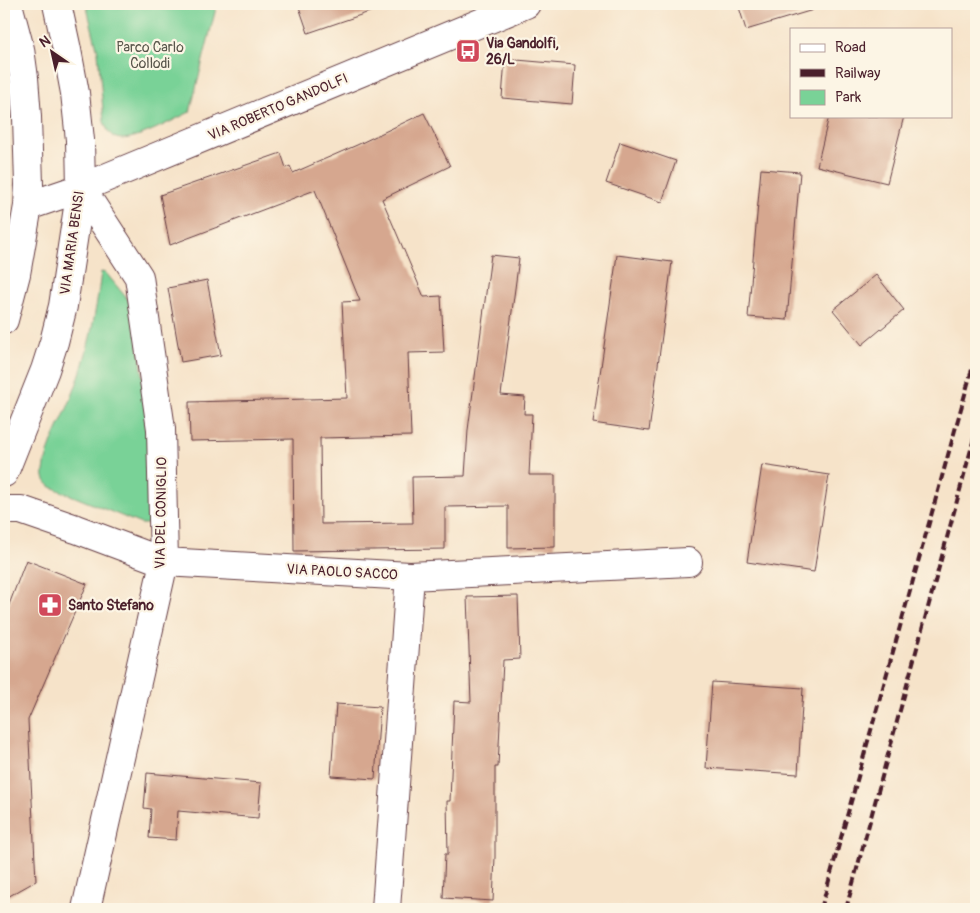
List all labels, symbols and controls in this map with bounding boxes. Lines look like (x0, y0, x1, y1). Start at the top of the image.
north arrow (28, 28, 78, 78)
legend (790, 28, 952, 118)
text: N (36, 32, 54, 51)
place label: Via Gandolfi, 26/L (486, 35, 559, 68)
bus stop icon: Via Gandolfi, 26/L (455, 38, 481, 64)
text: Road (835, 38, 866, 57)
park label: Parco Carlo Collodi (116, 39, 184, 72)
text: Railway (835, 64, 881, 83)
street label: VIA ROBERTO GANDOLFI (206, 70, 350, 144)
text: Park (835, 88, 862, 107)
street label: VIA MARIA BENSI (56, 190, 88, 296)
street label: VIA DEL CONIGLIO (152, 457, 170, 569)
street label: VIA PAOLO SACCO (286, 561, 398, 583)
pharmacy icon: Santo Stefano (37, 592, 63, 618)
place label: Santo Stefano (68, 597, 154, 614)

